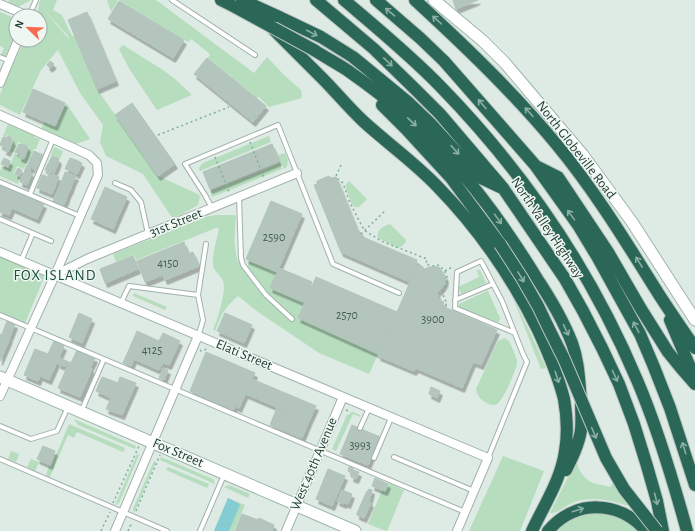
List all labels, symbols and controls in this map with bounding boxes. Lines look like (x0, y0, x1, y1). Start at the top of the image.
north arrow (8, 8, 48, 48)
one-way arrow (385, 8, 396, 17)
one-way arrow (432, 15, 442, 25)
text: N (13, 19, 26, 30)
one-way arrow (306, 29, 318, 37)
one-way arrow (383, 57, 393, 67)
one-way arrow (477, 99, 486, 110)
street label: North Globeville Road (534, 99, 618, 201)
one-way arrow (524, 107, 534, 117)
one-way arrow (407, 117, 418, 126)
one-way arrow (450, 145, 459, 156)
street label: North Valley Highway (508, 175, 586, 281)
street label: 31st Street (148, 206, 205, 240)
one-way arrow (567, 210, 575, 221)
one-way arrow (494, 214, 502, 225)
house number: 2590 (263, 231, 285, 243)
one-way arrow (634, 256, 642, 268)
house number: 4150 (157, 257, 179, 269)
district label: FOX ISLAND (13, 268, 97, 283)
one-way arrow (517, 271, 525, 282)
house number: 2570 (336, 309, 358, 321)
house number: 3900 (421, 313, 445, 325)
one-way arrow (632, 322, 639, 334)
one-way arrow (563, 323, 570, 335)
street label: Elati Street (214, 337, 275, 373)
house number: 4125 (142, 344, 162, 356)
one-way arrow (612, 369, 619, 381)
one-way arrow (554, 370, 561, 383)
street label: West 40th Avenue (288, 416, 340, 512)
one-way arrow (591, 426, 599, 438)
street label: Fox Street (151, 436, 206, 470)
house number: 3993 (349, 439, 371, 451)
one-way arrow (680, 442, 687, 455)
one-way arrow (653, 492, 660, 505)
one-way arrow (572, 506, 584, 514)

